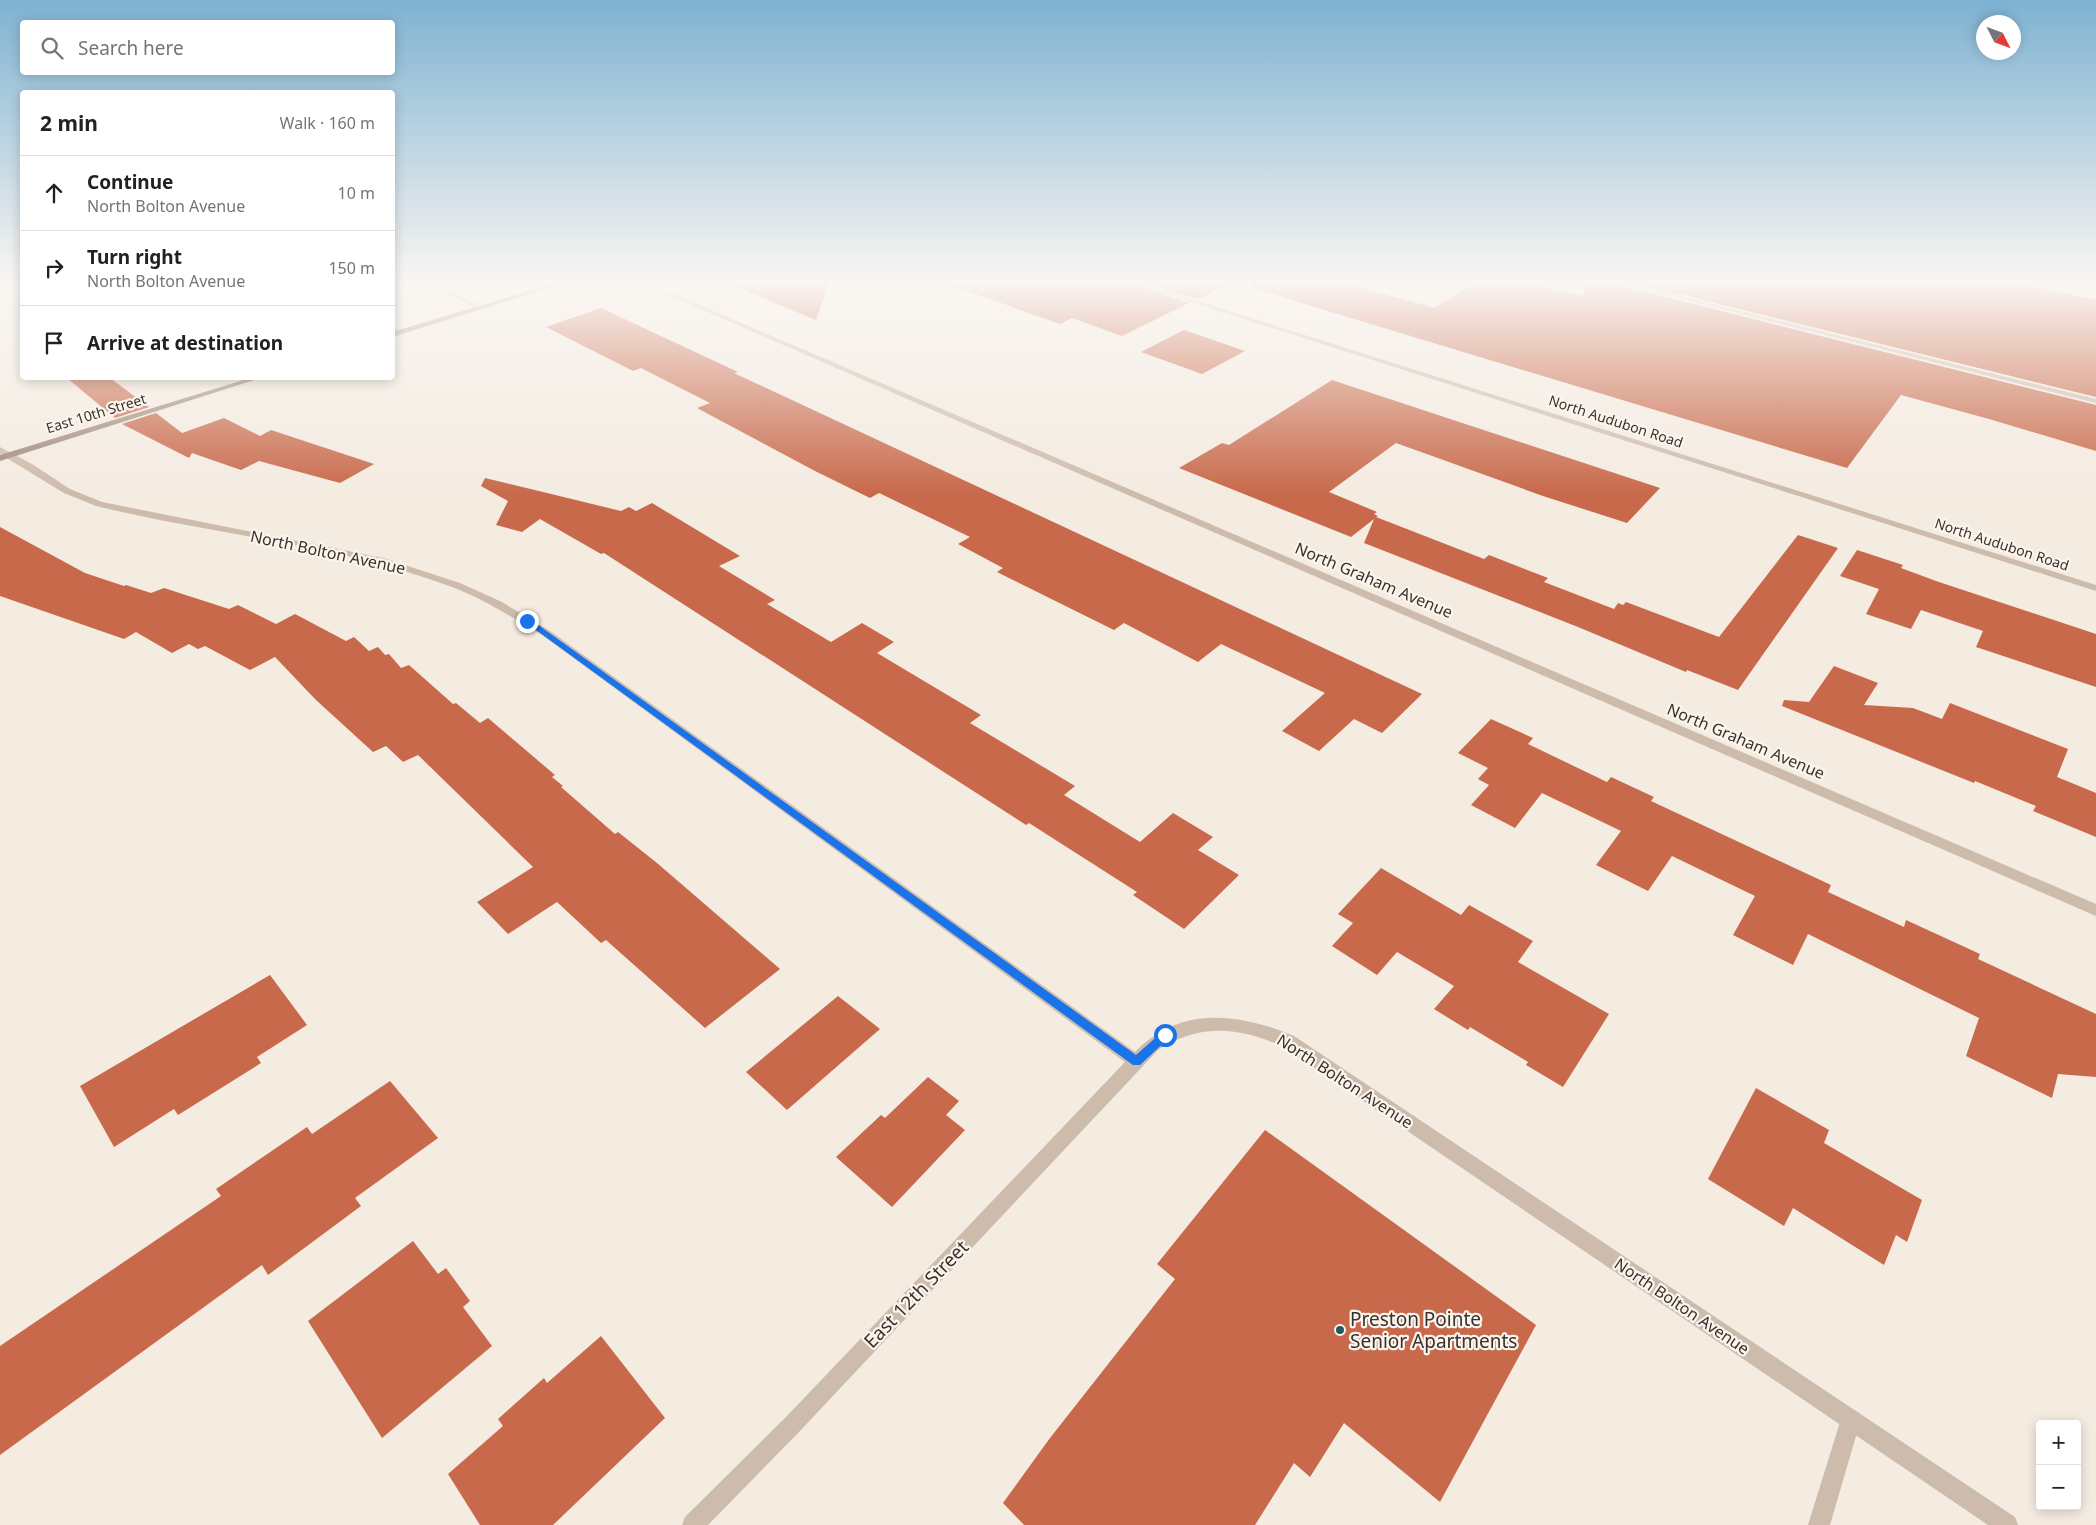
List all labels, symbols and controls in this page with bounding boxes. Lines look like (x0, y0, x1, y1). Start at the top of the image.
north arrow (1976, 15, 2021, 60)
search box (20, 20, 395, 75)
icon: search (38, 34, 66, 62)
text: Search here (78, 35, 184, 61)
text: 2 min (40, 109, 98, 137)
text: Walk · 160 m (280, 112, 375, 134)
text: Continue (87, 169, 173, 195)
icon: ahead (40, 179, 68, 207)
text: 10 m (338, 182, 375, 204)
text: North Bolton Avenue (87, 195, 245, 217)
text: Turn right (87, 244, 182, 270)
icon: right (40, 254, 68, 282)
text: 150 m (328, 257, 375, 279)
text: North Bolton Avenue (87, 270, 245, 292)
icon: arrive (40, 329, 68, 357)
text: Arrive at destination (87, 330, 283, 356)
street label: East 10th Street (44, 389, 148, 437)
street label: North Audubon Road (1546, 390, 1686, 452)
street label: North Audubon Road (1932, 513, 2072, 575)
street label: North Bolton Avenue (248, 525, 408, 579)
street label: North Graham Avenue (1292, 537, 1456, 623)
route end (516, 610, 539, 633)
street label: North Graham Avenue (1664, 698, 1828, 784)
route start (1154, 1024, 1177, 1047)
street label: North Bolton Avenue (1273, 1029, 1417, 1133)
street label: East 12th Street (858, 1234, 974, 1354)
street label: North Bolton Avenue (1610, 1253, 1754, 1359)
place label: Preston Pointe Senior Apartments (1350, 1306, 1517, 1354)
marker: Preston Pointe Senior Apartments (1334, 1324, 1346, 1336)
map controls (2036, 1420, 2081, 1510)
button: + (2036, 1420, 2081, 1465)
button: − (2036, 1465, 2081, 1510)

